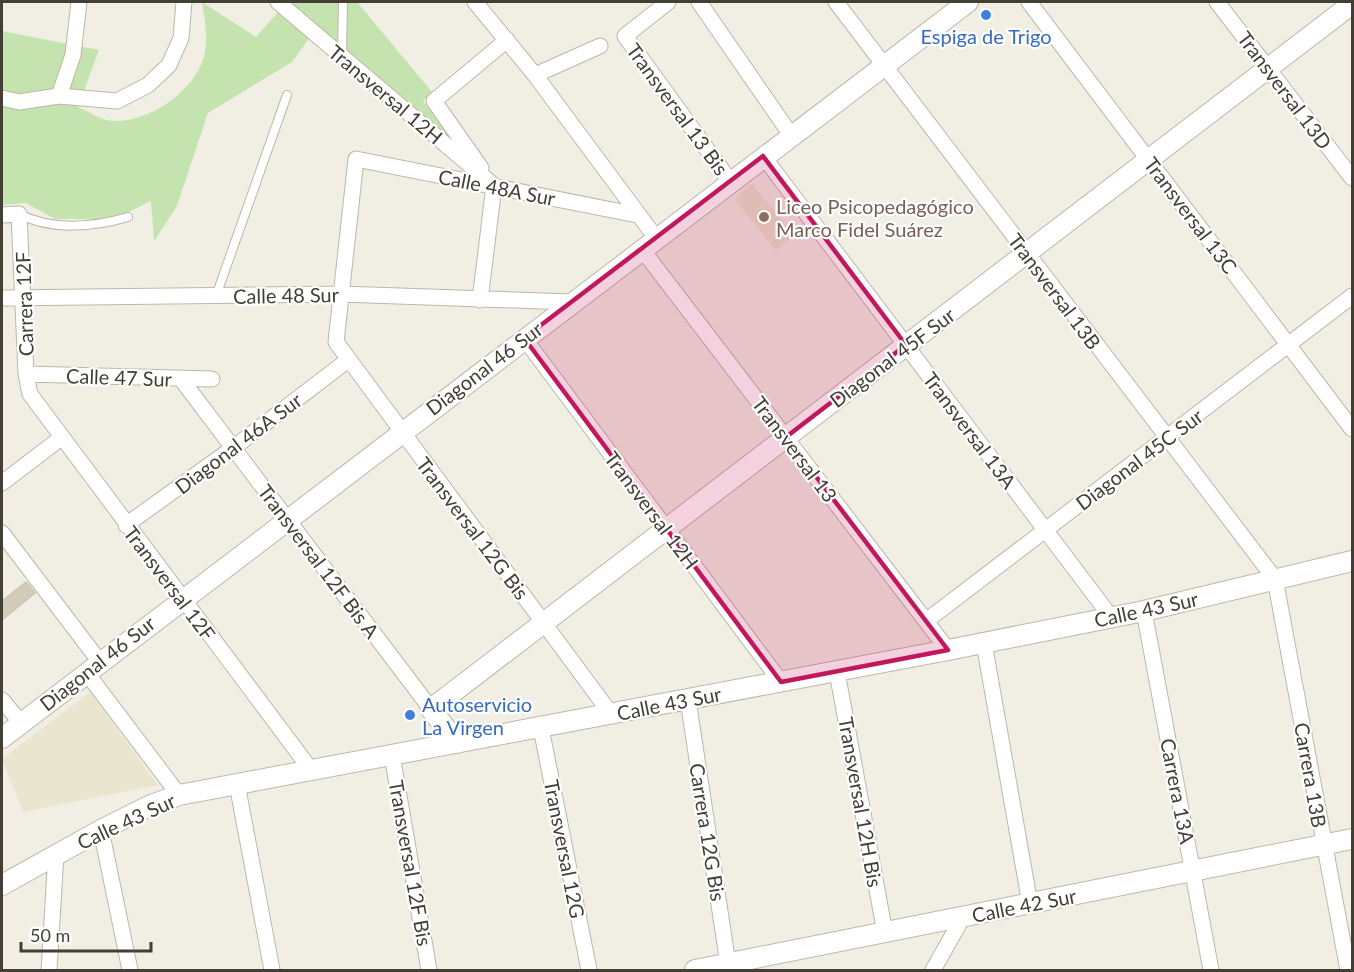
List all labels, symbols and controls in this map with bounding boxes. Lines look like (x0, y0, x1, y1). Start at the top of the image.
marker: Espiga de Trigo (979, 8, 993, 22)
place label: Espiga de Trigo (920, 24, 1052, 48)
street label: Transversal 13D (1233, 26, 1337, 154)
street label: Transversal 13 Bis (622, 38, 734, 180)
street label: Transversal 12H (324, 39, 448, 149)
street label: Transversal 13C (1140, 152, 1242, 278)
street label: Calle 48A Sur (436, 164, 558, 210)
place label: Liceo Psicopedagógico Marco Fidel Suárez (776, 194, 974, 241)
marker: Liceo Psicopedagógico Marco Fidel Suárez (757, 210, 771, 224)
street label: Transversal 13B (1004, 228, 1106, 354)
street label: Carrera 12F (10, 251, 38, 357)
street label: Calle 48 Sur (233, 282, 340, 308)
street label: Diagonal 45F Sur (825, 302, 960, 412)
street label: Diagonal 46 Sur (421, 316, 548, 420)
street label: Calle 47 Sur (66, 363, 173, 391)
street label: Transversal 13A (918, 367, 1022, 493)
street label: Diagonal 46A Sur (170, 387, 307, 498)
street label: Transversal 13 (748, 392, 842, 506)
street label: Diagonal 45C Sur (1071, 403, 1208, 515)
street label: Transversal 12H (600, 446, 704, 574)
street label: Transversal 12G Bis (412, 452, 534, 604)
street label: Transversal 12F Bis A (253, 480, 385, 643)
street label: Transversal 12F (119, 521, 221, 645)
street label: Calle 43 Sur (1092, 586, 1201, 632)
street label: Diagonal 46 Sur (35, 610, 160, 715)
street label: Calle 43 Sur (615, 681, 724, 725)
place label: Autoservicio La Virgen (422, 692, 532, 739)
marker: Autoservicio La Virgen (403, 708, 417, 722)
street label: Transversal 12H Bis (834, 715, 888, 889)
street label: Carrera 13B (1290, 721, 1332, 829)
street label: Carrera 13A (1156, 736, 1200, 846)
street label: Carrera 12G Bis (685, 761, 731, 903)
street label: Transversal 12F Bis (385, 778, 437, 948)
street label: Transversal 12G (540, 778, 590, 920)
street label: Calle 43 Sur (73, 787, 180, 854)
street label: Calle 42 Sur (970, 883, 1079, 927)
scale bar (21, 915, 152, 953)
text: 50 m (30, 924, 70, 946)

